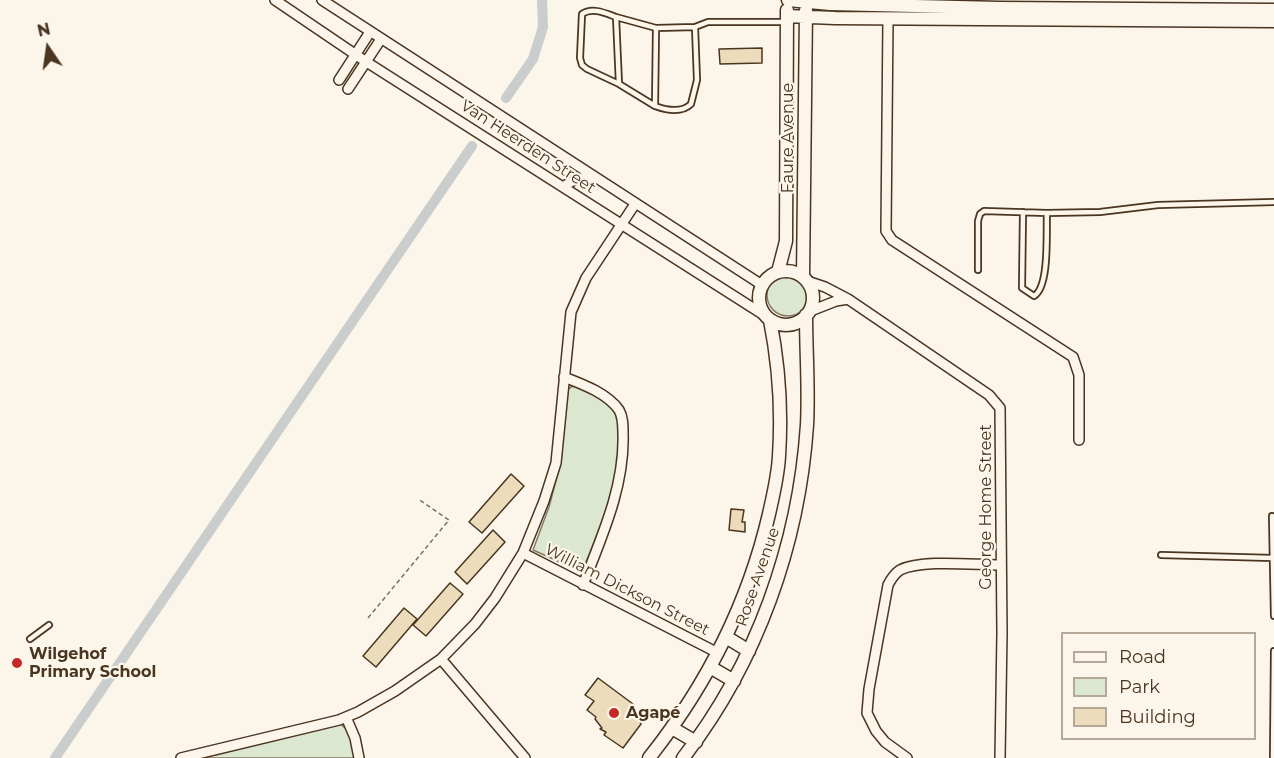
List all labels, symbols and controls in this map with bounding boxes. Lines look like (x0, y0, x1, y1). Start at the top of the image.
north arrow (18, 18, 78, 78)
text: N (35, 19, 52, 41)
street label: Faure Avenue (778, 83, 798, 193)
street label: Van Heerden Street (457, 96, 599, 198)
street label: George Home Street (976, 424, 996, 590)
street label: Rose Avenue (732, 525, 784, 629)
street label: William Dickson Street (541, 540, 713, 640)
legend (1061, 632, 1256, 740)
place label: Wilgehof Primary School (29, 644, 156, 682)
text: Road (1119, 646, 1166, 668)
marker: Wilgehof Primary School (10, 656, 24, 670)
text: Park (1119, 676, 1160, 698)
place label: Agapé (626, 703, 680, 723)
marker: Agapé (607, 706, 621, 720)
text: Building (1119, 706, 1196, 728)

